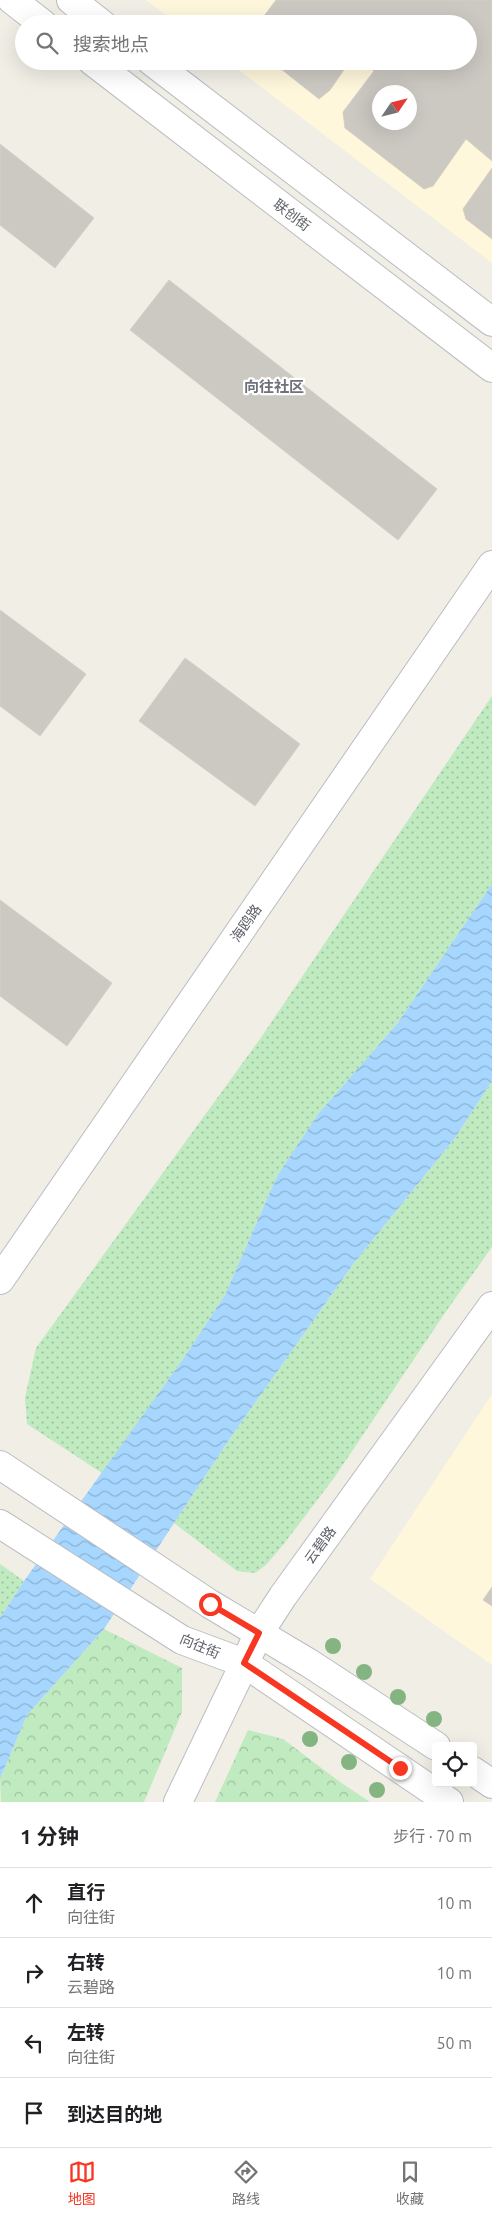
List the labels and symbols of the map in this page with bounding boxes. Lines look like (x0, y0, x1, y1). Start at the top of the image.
north arrow (372, 85, 417, 130)
street label: 联创街 (270, 196, 314, 234)
district label: 向往社区 (244, 378, 304, 395)
street label: 海鸥路 (227, 901, 265, 945)
street label: 云碧路 (301, 1523, 339, 1567)
route start (199, 1593, 222, 1616)
street label: 向往街 (178, 1630, 222, 1662)
route end (389, 1757, 412, 1780)

